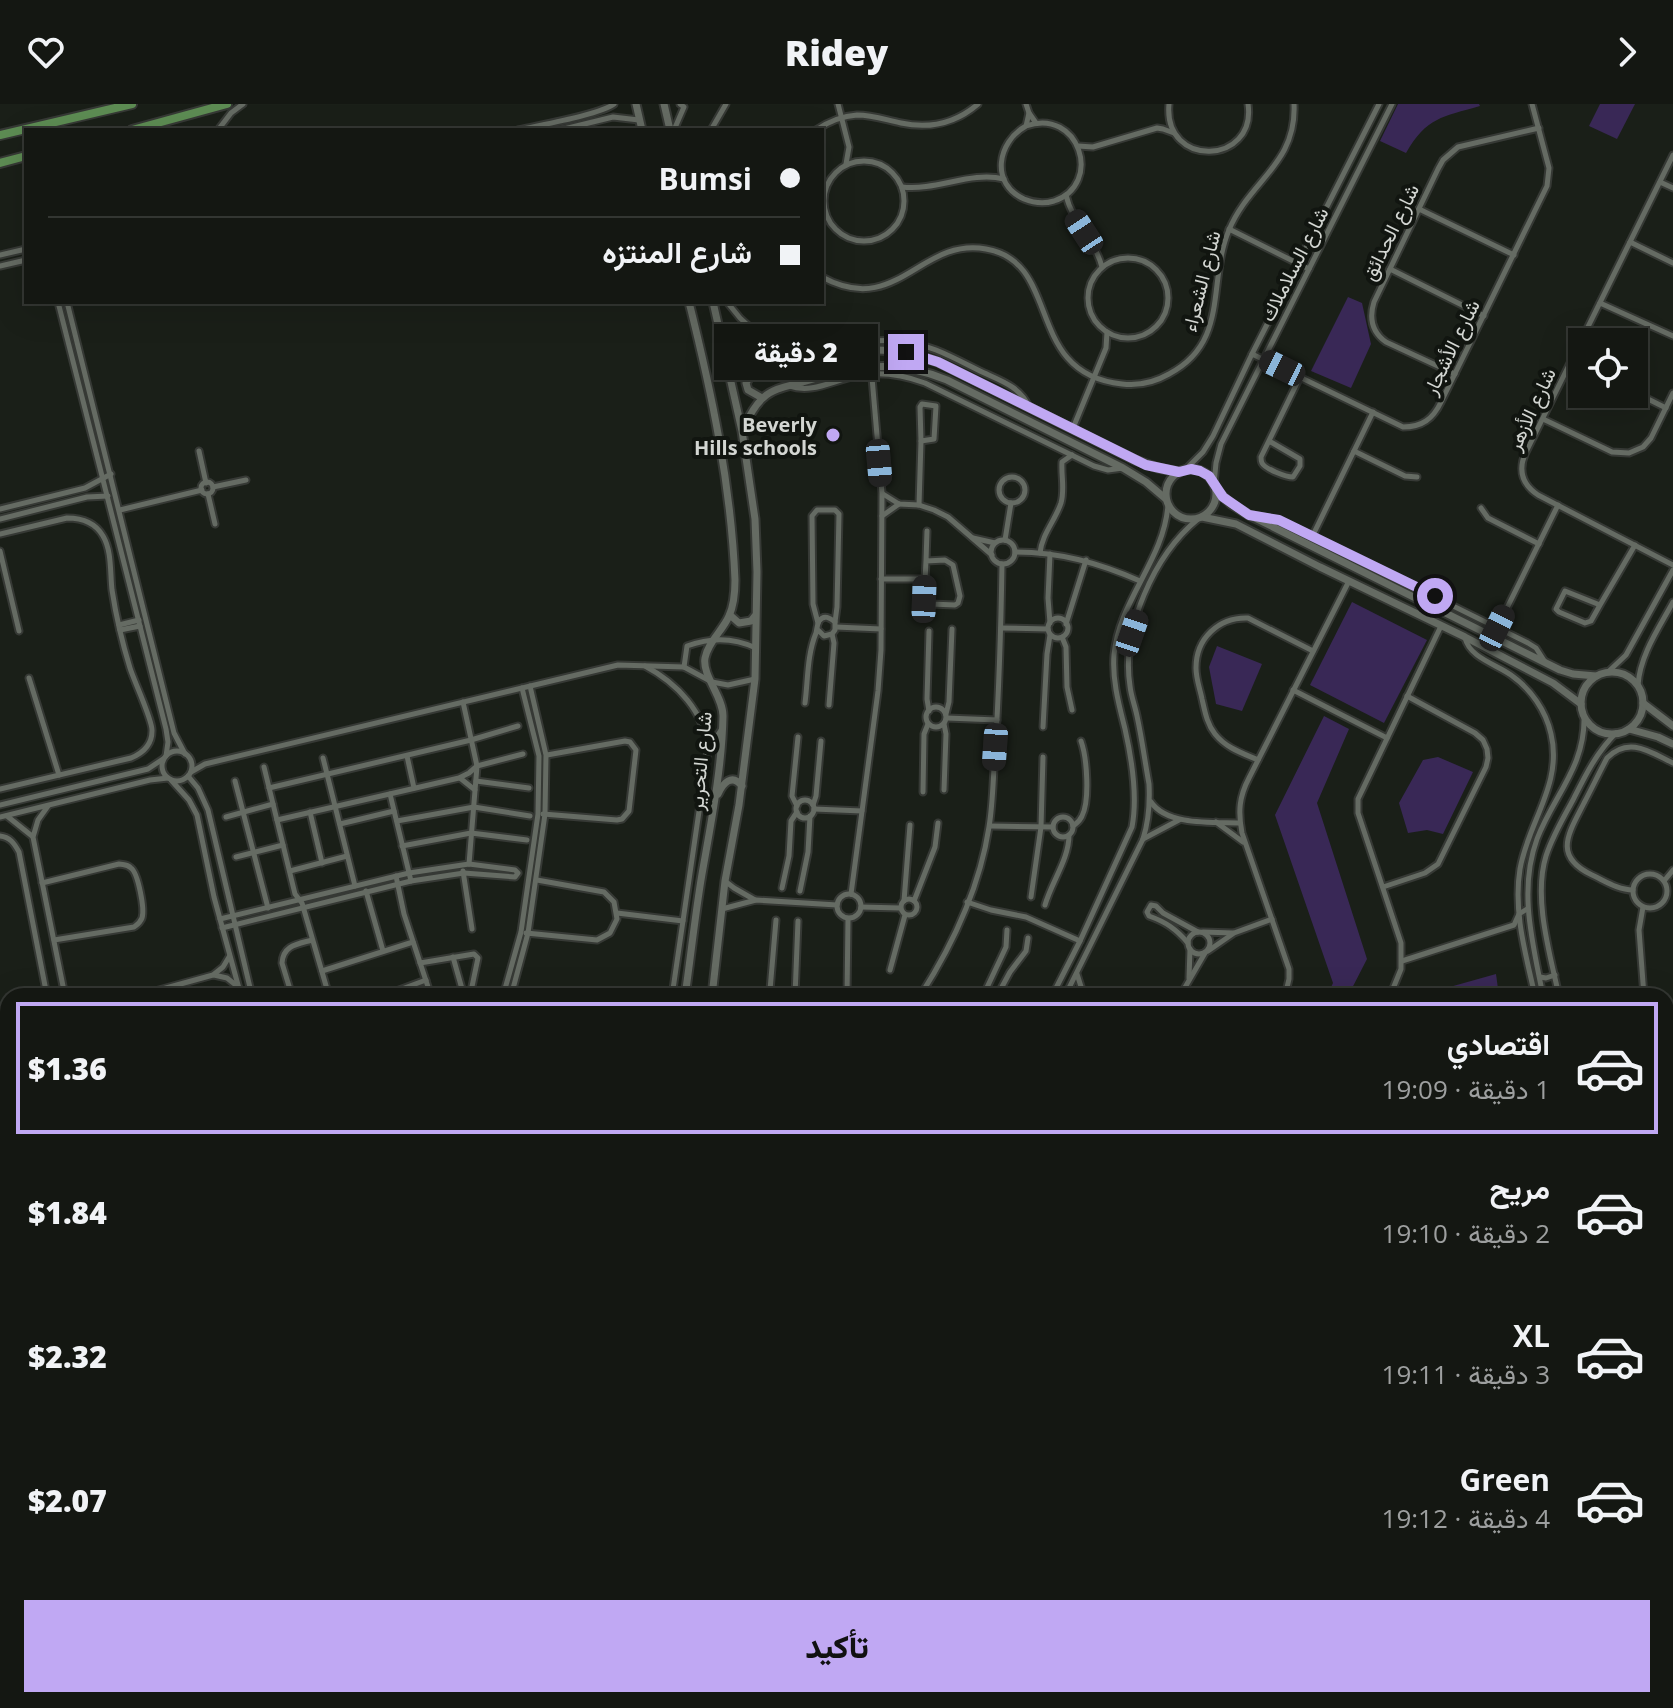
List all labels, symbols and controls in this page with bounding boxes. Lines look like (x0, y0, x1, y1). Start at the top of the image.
text: Ridey (785, 28, 888, 77)
icon: heart (24, 30, 68, 74)
icon: forward (1605, 30, 1649, 74)
text: Bumsi (659, 158, 752, 199)
street label: شارع الحدائق (1355, 179, 1426, 285)
street label: شارع السلاملاك (1254, 202, 1335, 326)
car (1061, 205, 1107, 259)
street label: شارع الشعراء (1175, 228, 1228, 335)
text: شارع المنتزه (602, 231, 752, 272)
street label: شارع الأشجار (1416, 295, 1487, 401)
callout: 2 دقيقة (714, 324, 878, 380)
map controls (1568, 328, 1648, 408)
button: locate (1568, 328, 1648, 408)
text: 2 دقيقة (754, 334, 838, 370)
route end (888, 334, 924, 370)
car (1255, 347, 1309, 389)
street label: شارع الأزهر (1500, 363, 1563, 456)
place label: Beverly Hills schools (694, 411, 818, 461)
marker: Beverly Hills schools (824, 426, 842, 444)
car (865, 438, 893, 488)
car (911, 575, 937, 623)
route start (1417, 578, 1453, 614)
car (1476, 601, 1518, 655)
car (1113, 606, 1151, 660)
street label: شارع التحرير (682, 711, 719, 813)
car (981, 722, 1009, 772)
text: اقتصادي (1447, 1023, 1550, 1064)
icon: car (1574, 1032, 1646, 1104)
text: $1.36 (28, 1048, 107, 1089)
text: 1 دقيقة · 19:09 (1382, 1071, 1550, 1107)
text: مريح (1490, 1167, 1550, 1208)
icon: car (1574, 1176, 1646, 1248)
text: $1.84 (28, 1192, 107, 1233)
text: 2 دقيقة · 19:10 (1382, 1215, 1550, 1251)
text: XL (1513, 1315, 1550, 1356)
icon: car (1574, 1320, 1646, 1392)
text: $2.32 (28, 1336, 107, 1377)
text: 3 دقيقة · 19:11 (1382, 1356, 1550, 1392)
text: Green (1459, 1459, 1550, 1500)
icon: car (1574, 1464, 1646, 1536)
text: $2.07 (28, 1480, 107, 1521)
text: 4 دقيقة · 19:12 (1382, 1500, 1550, 1536)
button: تأكيد (24, 1600, 1650, 1692)

